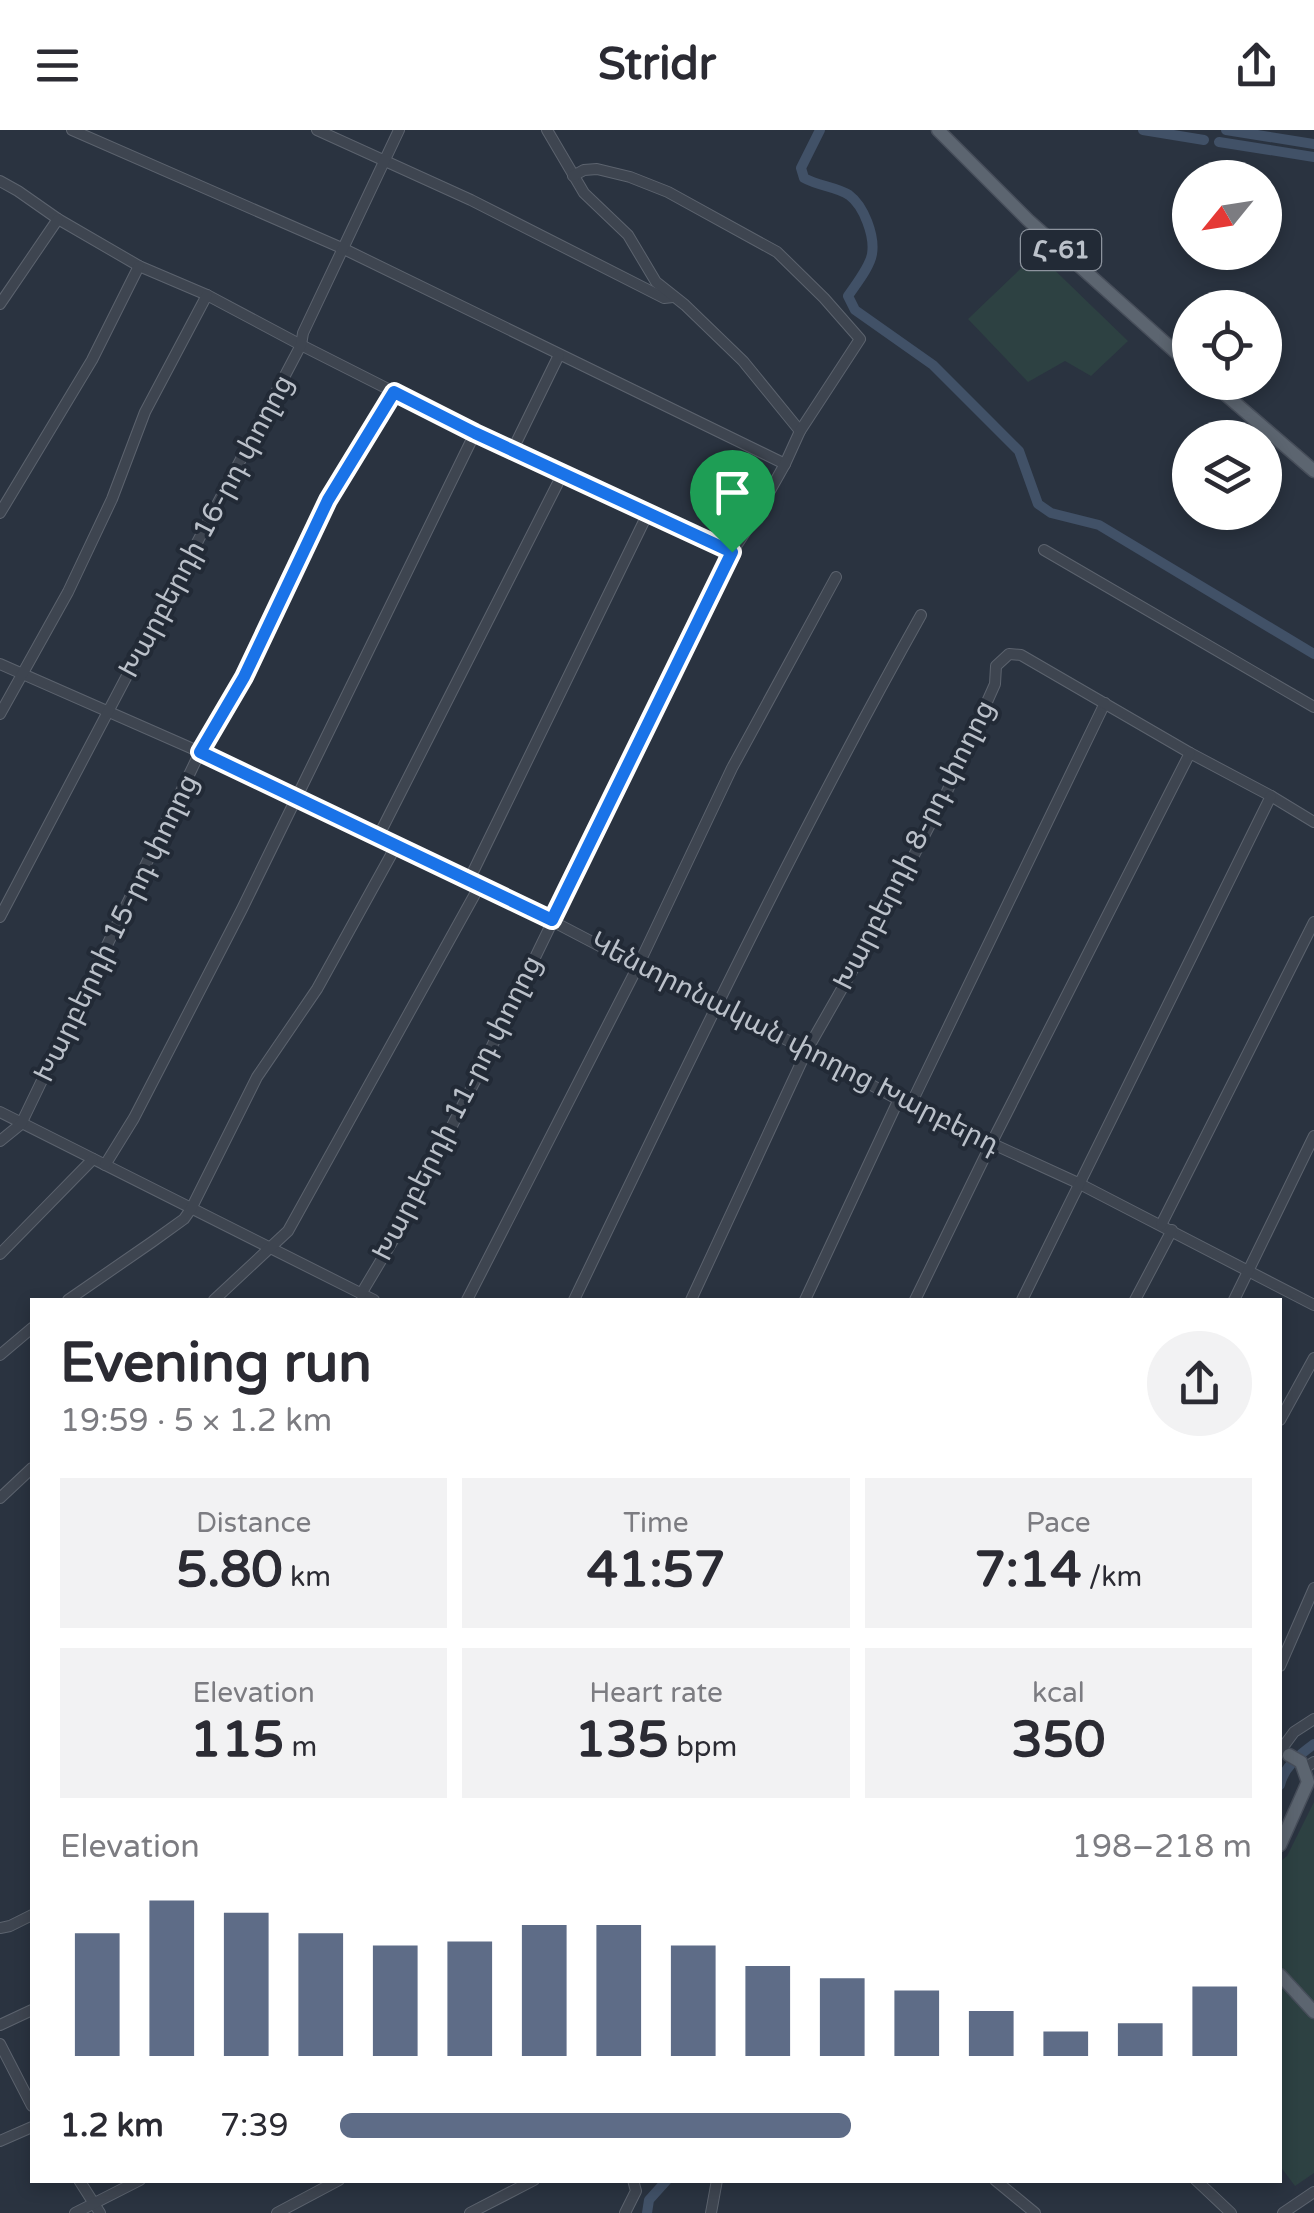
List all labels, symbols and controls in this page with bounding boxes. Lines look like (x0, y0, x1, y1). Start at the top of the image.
icon: menu (30, 38, 85, 93)
text: Stridr (598, 38, 716, 92)
icon: share (1229, 38, 1284, 93)
north arrow (1172, 160, 1282, 270)
map controls (1172, 160, 1282, 530)
road number: Հ-61 (1021, 230, 1101, 270)
button: locate (1172, 290, 1282, 400)
street label: Խարբերդի 16-րդ փողոց (112, 369, 300, 683)
button: layers (1172, 420, 1282, 530)
pin (690, 450, 775, 553)
icon: arrive (705, 465, 760, 520)
street label: Խարբերդի 8-րդ փողոց (826, 694, 1002, 996)
street label: Խարբերդի 15-րդ փողոց (27, 768, 205, 1088)
street label: Կենտրոնական փողոց Խարբերդ (585, 925, 1005, 1161)
street label: Խարբերդի 11-րդ փողոց (365, 950, 549, 1266)
text: Evening run (60, 1331, 372, 1397)
button: share (1147, 1331, 1252, 1436)
text: 19:59 · 5 × 1.2 km (60, 1402, 332, 1440)
text: Distance (196, 1506, 311, 1540)
text: Time (623, 1506, 689, 1540)
text: Pace (1026, 1506, 1091, 1540)
text: 5.80 (176, 1540, 283, 1600)
text: 41:57 (587, 1540, 725, 1600)
text: 7:14 (974, 1540, 1082, 1600)
text: km (283, 1560, 331, 1594)
text: /km (1082, 1560, 1142, 1594)
text: Elevation (192, 1676, 315, 1710)
text: Heart rate (589, 1676, 723, 1710)
text: kcal (1032, 1676, 1085, 1710)
text: 115 (190, 1710, 284, 1770)
text: 135 (575, 1710, 669, 1770)
text: 350 (1011, 1710, 1105, 1770)
text: m (284, 1730, 317, 1764)
text: bpm (669, 1730, 737, 1764)
text: Elevation (60, 1828, 200, 1866)
text: 198–218 m (1072, 1828, 1252, 1866)
text: 1.2 km (60, 2107, 164, 2145)
text: 7:39 (220, 2107, 289, 2145)

